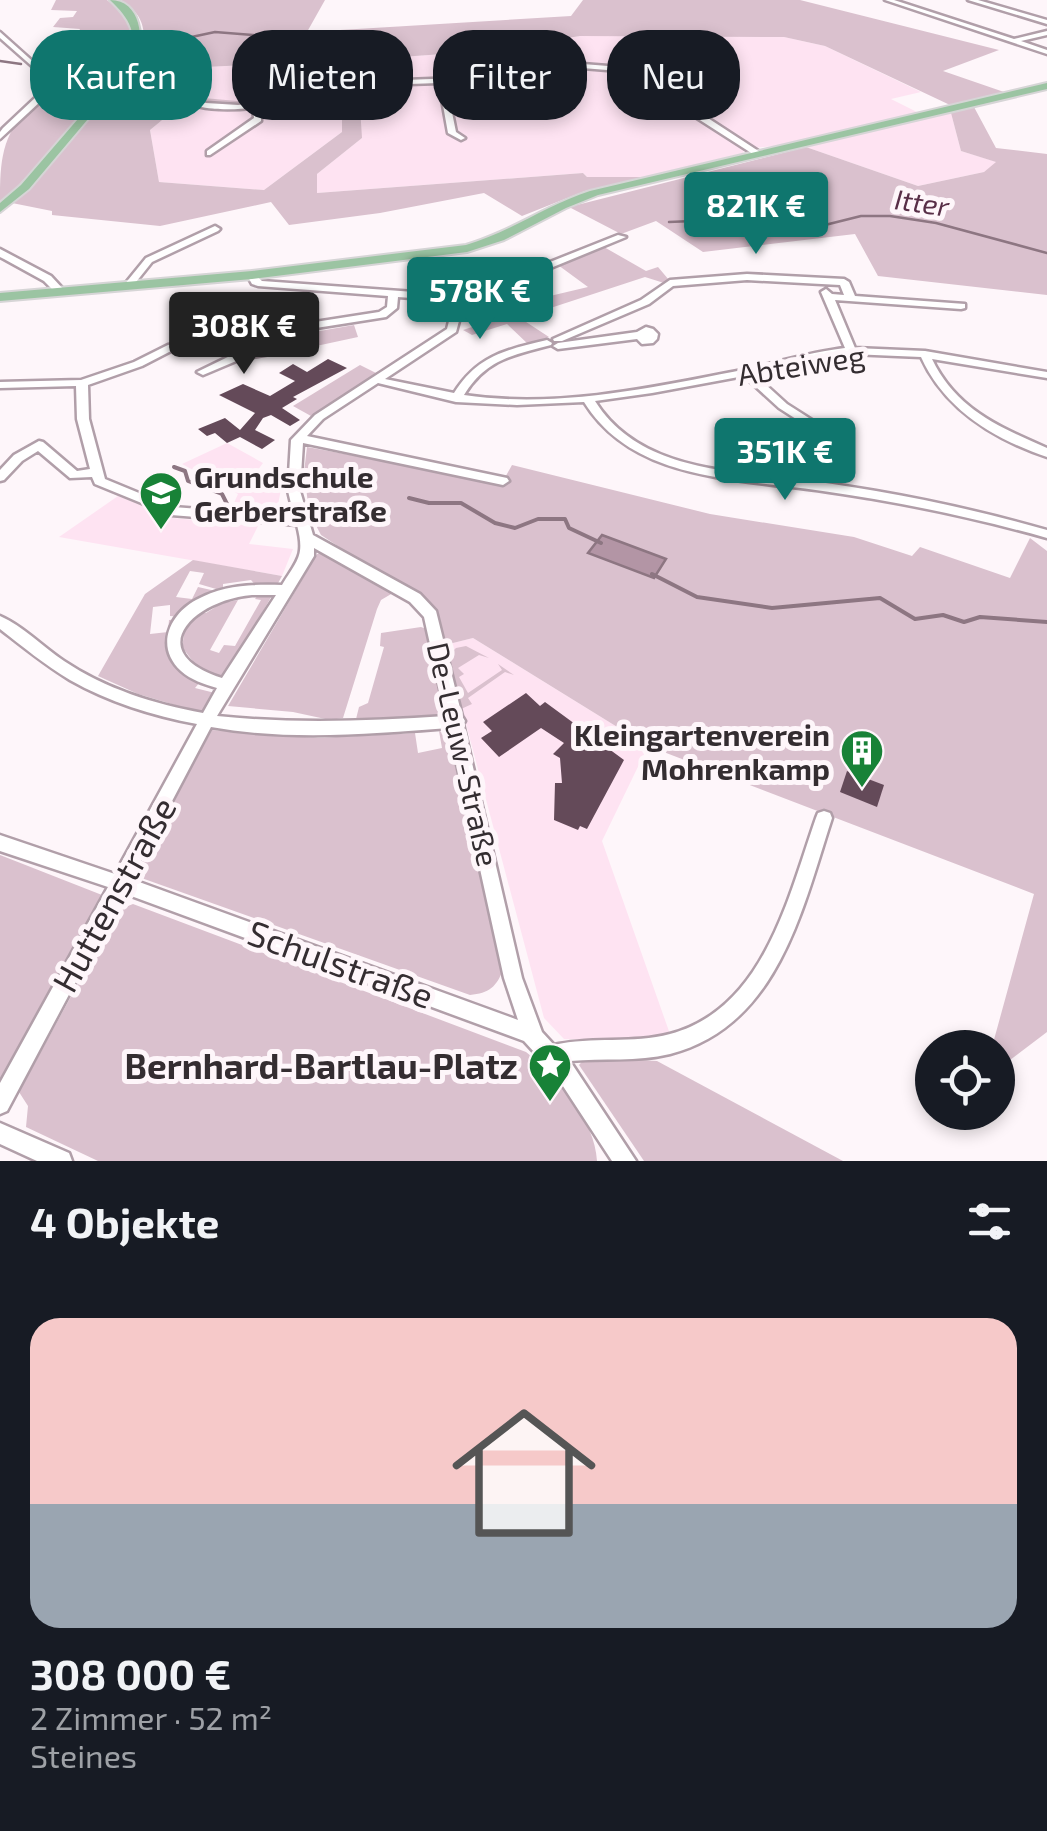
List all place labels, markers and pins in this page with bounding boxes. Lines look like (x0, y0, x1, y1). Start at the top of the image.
pin: 821K € (675, 172, 837, 257)
pin: 578K € (399, 257, 561, 342)
pin: 308K € (163, 292, 325, 377)
pin: 351K € (704, 418, 866, 503)
place label: Grundschule Gerberstraße (194, 458, 387, 528)
school or university icon: Grundschule Gerberstraße (138, 470, 184, 531)
place label: Kleingartenverein Mohrenkamp (574, 716, 830, 786)
building icon: Kleingartenverein Mohrenkamp (839, 728, 885, 789)
place icon: Bernhard-Bartlau-Platz (527, 1042, 573, 1103)
place label: Bernhard-Bartlau-Platz (125, 1044, 518, 1086)

